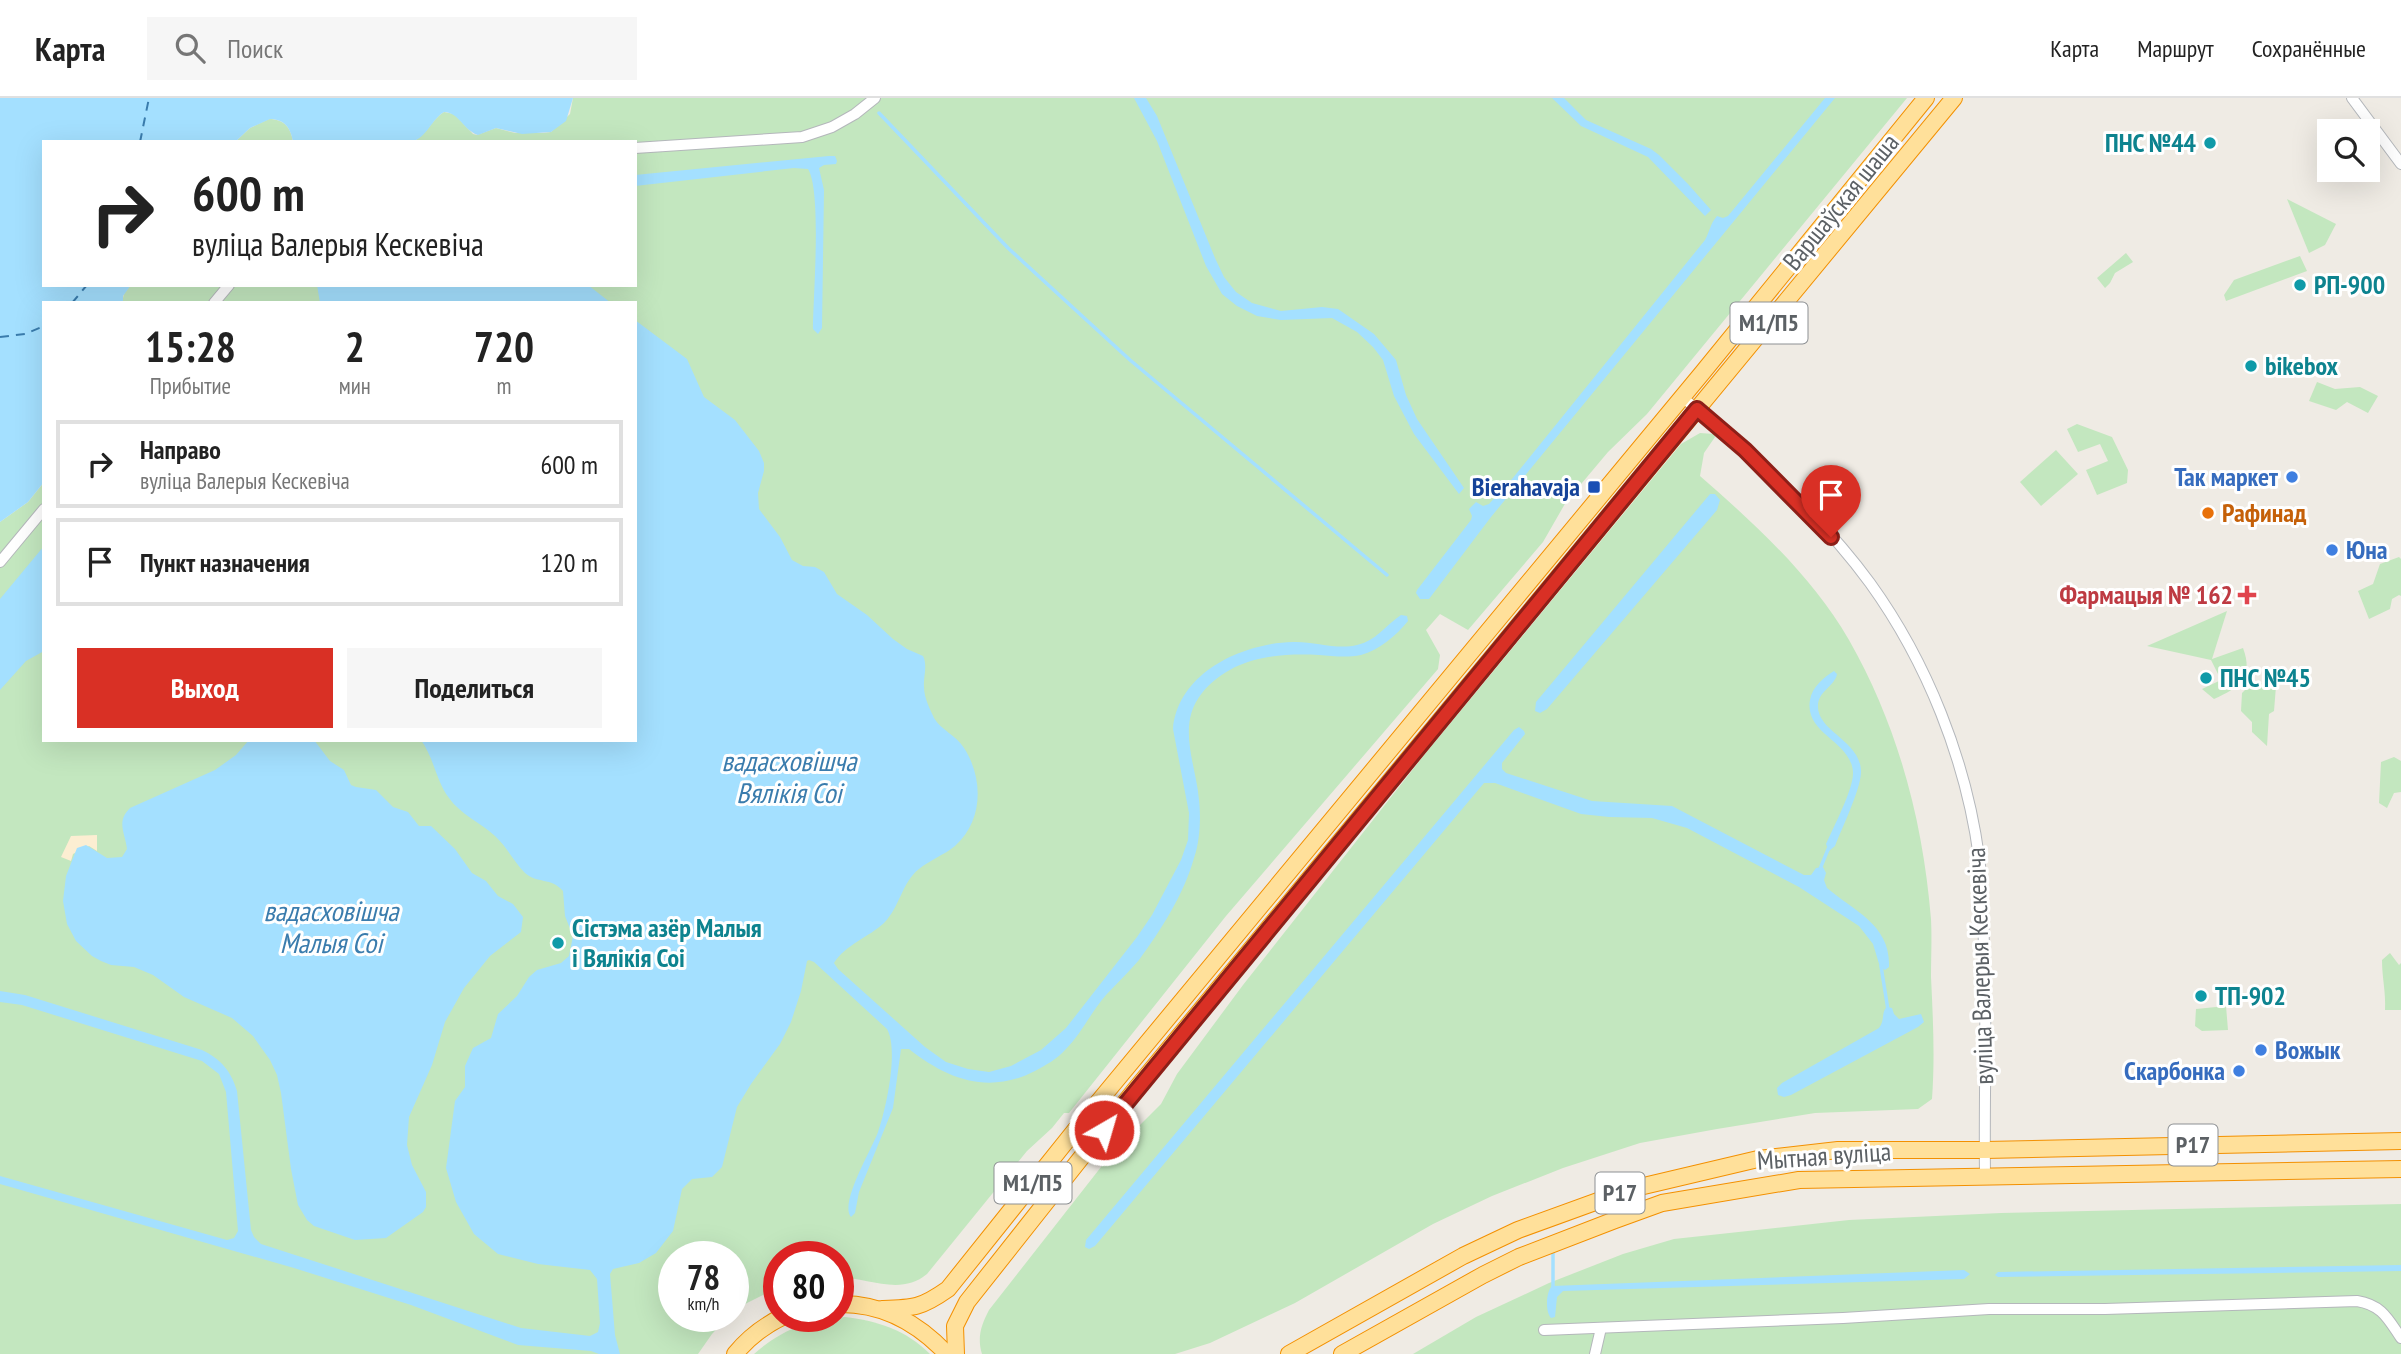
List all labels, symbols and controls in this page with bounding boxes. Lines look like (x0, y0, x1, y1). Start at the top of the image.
search box (147, 17, 637, 80)
text: Карта (35, 27, 105, 70)
icon: search (171, 29, 209, 67)
text: Поиск (227, 32, 283, 65)
text: Карта (2050, 33, 2099, 64)
text: Маршрут (2137, 33, 2214, 64)
text: Сохранённые (2252, 33, 2366, 64)
map controls (2317, 119, 2380, 182)
button: search (2317, 119, 2380, 182)
place label: ПНС №44 (2105, 126, 2197, 159)
street label: Варшаўская шаша (1775, 127, 1906, 277)
marker: ПНС №44 (2202, 135, 2218, 151)
text: 600 m (192, 161, 305, 225)
icon: right (77, 168, 168, 259)
text: вуліца Валерыя Кескевіча (192, 223, 484, 265)
place label: РП-900 (2314, 268, 2385, 301)
marker: РП-900 (2292, 277, 2308, 293)
road number: М1/П5 (1730, 303, 1808, 344)
text: 15:28 (145, 319, 236, 374)
text: 2 (345, 319, 365, 374)
text: 720 (474, 319, 534, 374)
place label: bikebox (2265, 349, 2339, 382)
marker: bikebox (2243, 358, 2259, 374)
text: Прибытие (150, 371, 231, 400)
text: мин (339, 371, 371, 400)
text: m (496, 371, 511, 400)
text: Направо (140, 433, 221, 466)
icon: right (81, 445, 119, 483)
text: 600 m (540, 448, 598, 481)
place label: Так маркет (2174, 460, 2278, 493)
pin (1801, 465, 1861, 537)
text: вуліца Валерыя Кескевіча (140, 466, 350, 495)
marker: Так маркет (2284, 469, 2300, 485)
place label: Bierahavaja (1472, 470, 1580, 503)
icon: arrive (1812, 476, 1850, 514)
marker: Bierahavaja (1586, 479, 1602, 495)
place label: Рафинад (2222, 496, 2307, 529)
marker: Рафинад (2200, 505, 2216, 521)
place label: Юна (2346, 533, 2388, 566)
marker: Юна (2324, 542, 2340, 558)
icon: arrive (81, 543, 119, 581)
text: Пункт назначения (140, 546, 310, 579)
text: 120 m (540, 546, 598, 579)
place label: Фармацыя № 162 (2059, 578, 2233, 611)
marker: Фармацыя № 162 (2239, 587, 2255, 603)
button: Выход (77, 648, 333, 728)
button: Поделиться (347, 648, 602, 728)
place label: ПНС №45 (2220, 661, 2311, 694)
marker: ПНС №45 (2198, 670, 2214, 686)
water label: вадасховішча Вялікія Соі (721, 742, 858, 811)
street label: вуліца Валерыя Кескевіча (1959, 847, 2000, 1085)
water label: вадасховішча Малыя Соі (263, 892, 400, 961)
place label: Сістэма азёр Малыя і Вялікія Соі (572, 911, 762, 974)
marker: Сістэма азёр Малыя і Вялікія Соі (550, 935, 566, 951)
place label: ТП-902 (2215, 979, 2286, 1012)
marker: ТП-902 (2193, 988, 2209, 1004)
place label: Вожык (2275, 1033, 2341, 1066)
marker: Вожык (2253, 1042, 2269, 1058)
place label: Скарбонка (2124, 1054, 2225, 1087)
marker: Скарбонка (2231, 1063, 2247, 1079)
position arrow (1067, 1093, 1141, 1167)
road number: Р17 (2168, 1125, 2218, 1166)
street label: Мытная вуліца (1756, 1134, 1892, 1177)
road number: М1/П5 (995, 1162, 1072, 1204)
road number: Р17 (1596, 1172, 1644, 1213)
speed limit sign: 80 (763, 1241, 854, 1332)
text: 78 (687, 1254, 720, 1300)
text: km/h (688, 1292, 719, 1315)

